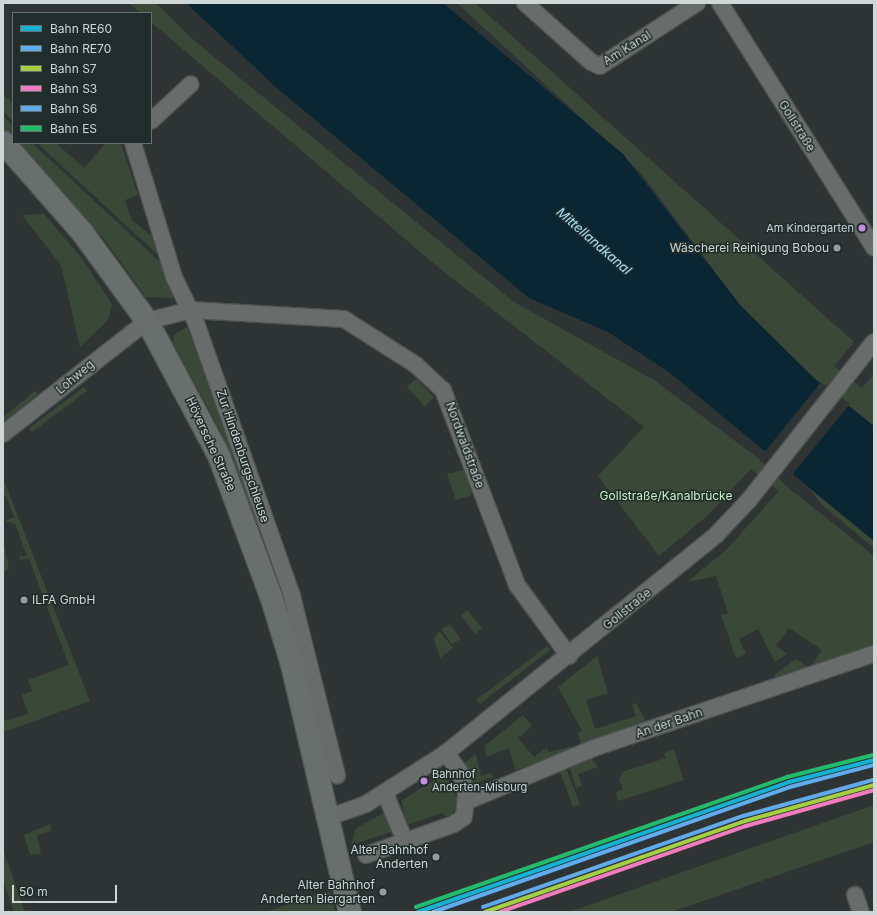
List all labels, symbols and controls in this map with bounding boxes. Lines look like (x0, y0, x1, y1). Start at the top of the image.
legend (12, 12, 152, 144)
text: Bahn RE60 (50, 21, 112, 36)
street label: Am Kanal (600, 28, 654, 68)
text: Bahn RE70 (50, 41, 111, 56)
text: Bahn S7 (50, 61, 97, 76)
text: Bahn S3 (50, 81, 97, 96)
street label: Gollstraße (776, 98, 818, 154)
text: Bahn S6 (50, 101, 97, 116)
text: Bahn ES (50, 121, 97, 136)
water label: Mittellandkanal (553, 204, 635, 278)
place label: Am Kindergarten (766, 221, 854, 235)
marker: Am Kindergarten (857, 223, 867, 233)
place label: Wäscherei Reinigung Bobou (670, 241, 829, 255)
marker: Wäscherei Reinigung Bobou (832, 243, 842, 253)
street label: Lohweg (53, 357, 97, 397)
street label: Zur Hindenburgschleuse (213, 388, 273, 524)
street label: Höversche Straße (183, 395, 239, 493)
street label: Nordwaldstraße (443, 400, 487, 490)
park label: Gollstraße/Kanalbrücke (600, 489, 732, 503)
street label: Gollstraße (600, 585, 654, 633)
place label: ILFA GmbH (32, 593, 95, 607)
marker: ILFA GmbH (19, 595, 29, 605)
street label: An der Bahn (634, 705, 704, 741)
place label: Bahnhof Anderten-Misburg (432, 768, 527, 794)
marker: Bahnhof Anderten-Misburg (419, 776, 429, 786)
place label: Alter Bahnhof Anderten (350, 843, 428, 871)
marker: Alter Bahnhof Anderten (431, 852, 441, 862)
scale bar (14, 877, 119, 903)
place label: Alter Bahnhof Anderten Biergarten (261, 878, 375, 906)
text: 50 m (19, 884, 48, 899)
marker: Alter Bahnhof Anderten Biergarten (378, 887, 388, 897)

